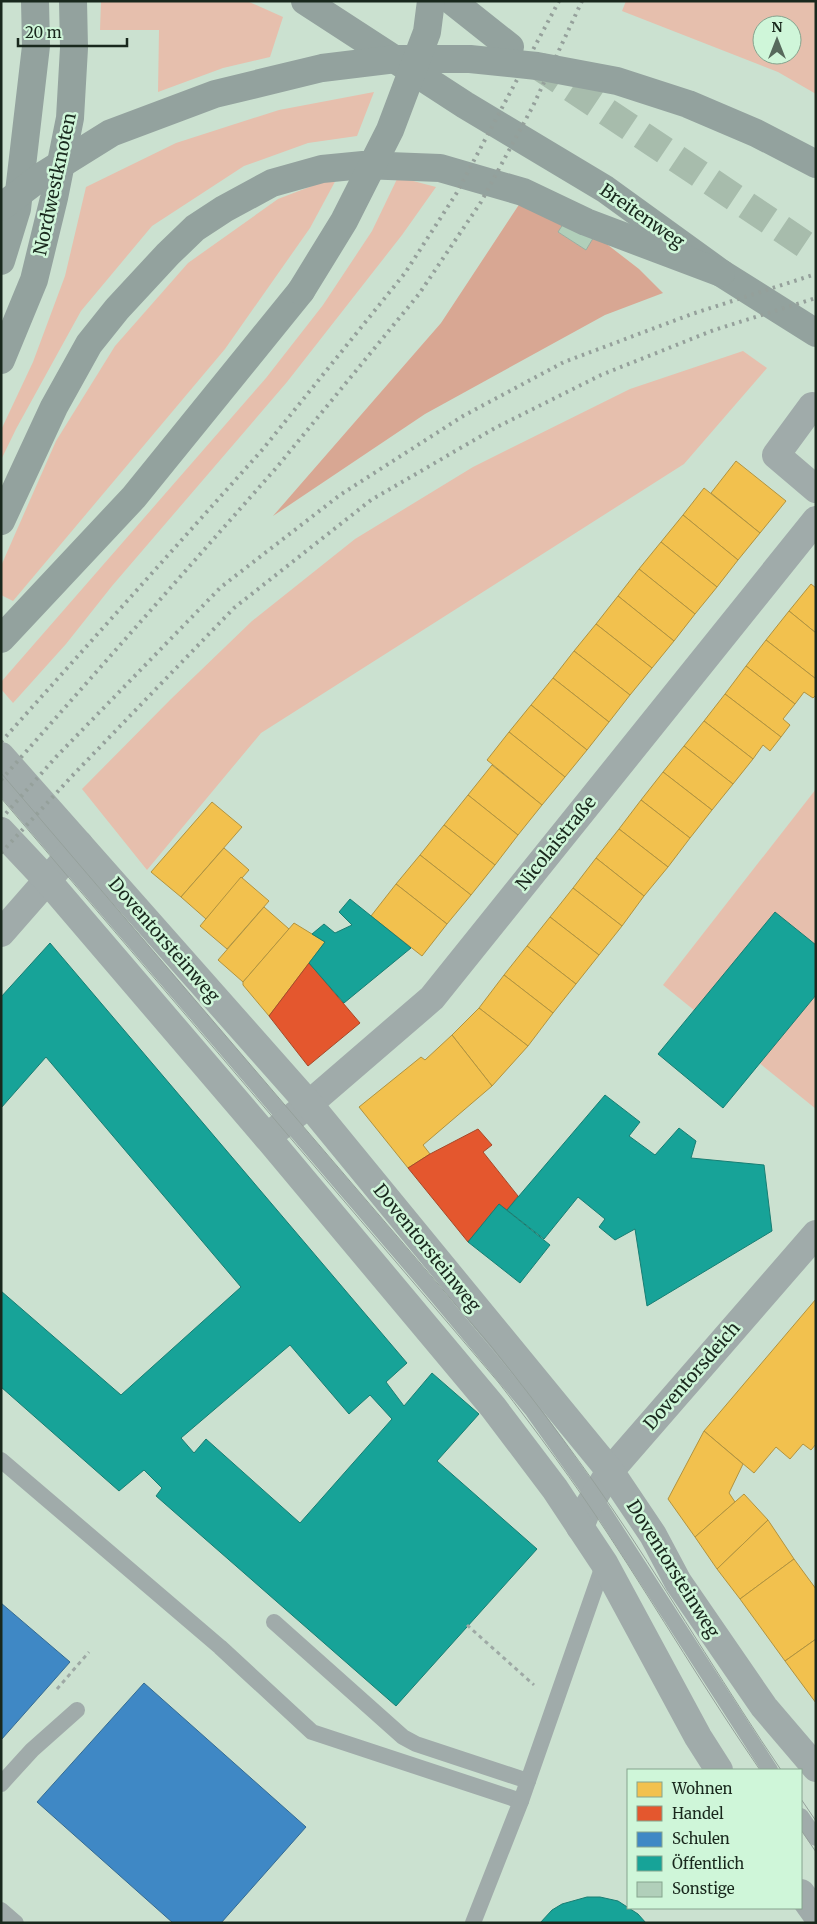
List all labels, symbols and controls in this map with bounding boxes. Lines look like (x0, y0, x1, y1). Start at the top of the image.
scale bar (18, 15, 126, 47)
north arrow (752, 15, 802, 65)
text: N (771, 18, 783, 36)
text: 20 m (25, 23, 62, 42)
street label: Nordwestknoten (28, 111, 81, 257)
street label: Breitenweg (596, 178, 689, 253)
street label: Nicolaistraße (511, 791, 601, 895)
street label: Doventorsteinweg (104, 872, 225, 1007)
street label: Doventorsteinweg (369, 1179, 486, 1316)
street label: Doventorsdeich (638, 1317, 745, 1435)
street label: Doventorsteinweg (622, 1496, 725, 1642)
legend (627, 1769, 802, 1909)
text: Wohnen (671, 1779, 732, 1798)
text: Handel (672, 1804, 724, 1823)
text: Schulen (672, 1829, 730, 1848)
text: Öffentlich (672, 1853, 744, 1873)
text: Sonstige (672, 1879, 735, 1898)

